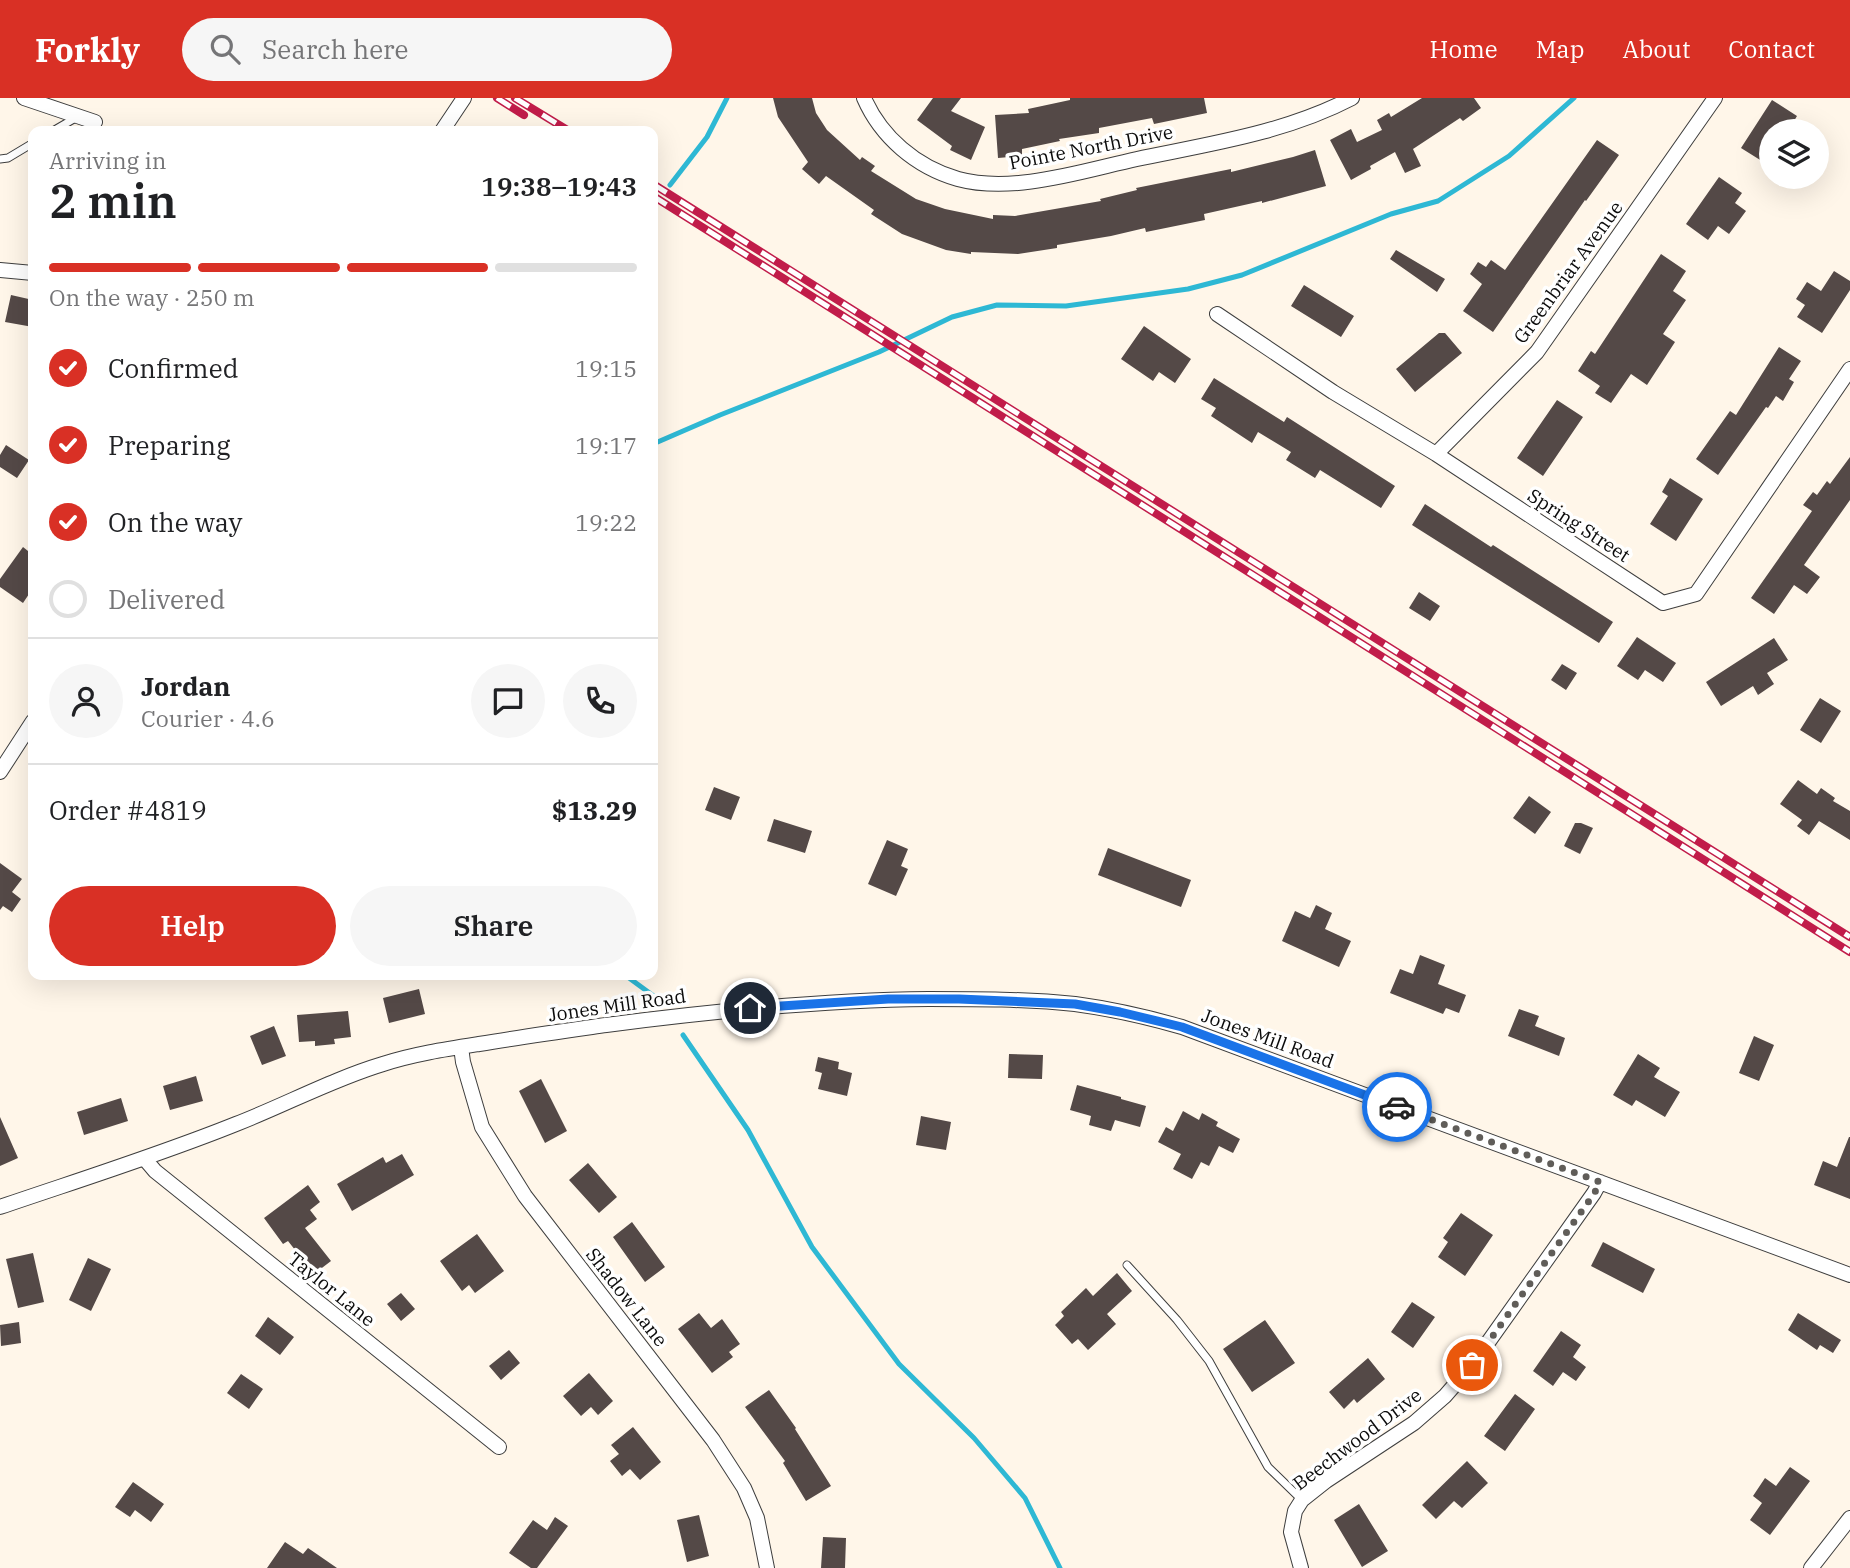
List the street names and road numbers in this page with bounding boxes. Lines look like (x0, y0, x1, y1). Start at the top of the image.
street label: Pointe North Drive (1007, 119, 1175, 175)
street label: Greenbriar Avenue (1508, 196, 1628, 348)
street label: Spring Street (1523, 483, 1635, 567)
street label: Jones Mill Road (547, 983, 687, 1027)
street label: Jones Mill Road (1199, 1003, 1337, 1073)
street label: Shadow Lane (581, 1243, 673, 1351)
street label: Taylor Lane (284, 1247, 380, 1331)
street label: Beechwood Drive (1288, 1383, 1426, 1495)

